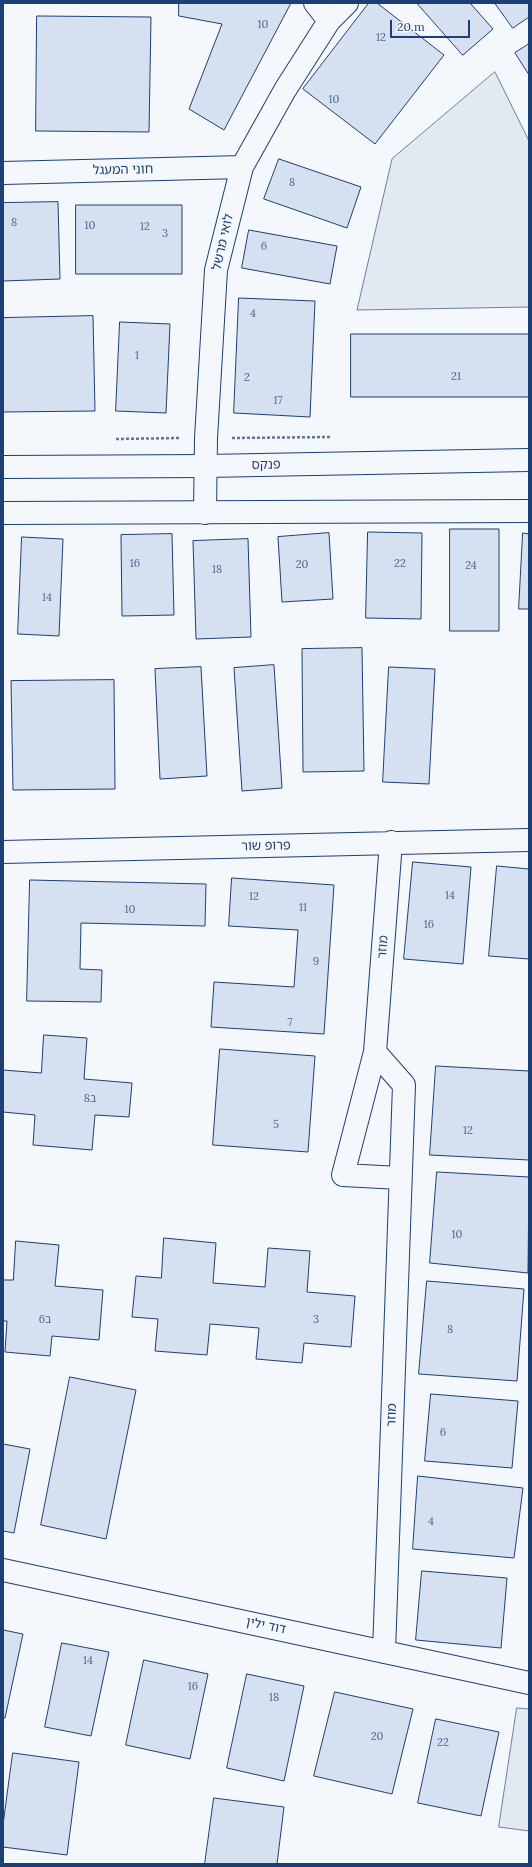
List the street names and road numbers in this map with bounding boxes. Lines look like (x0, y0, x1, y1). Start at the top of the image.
street label: חוני המעגל (93, 162, 153, 178)
street label: לואי מרשל (209, 212, 237, 272)
street label: פנקס (251, 457, 281, 473)
street label: פרופ שור (241, 838, 291, 854)
street label: מוזר (374, 935, 392, 959)
street label: מוזר (384, 1403, 400, 1427)
street label: דוד ילין (245, 1614, 287, 1638)

